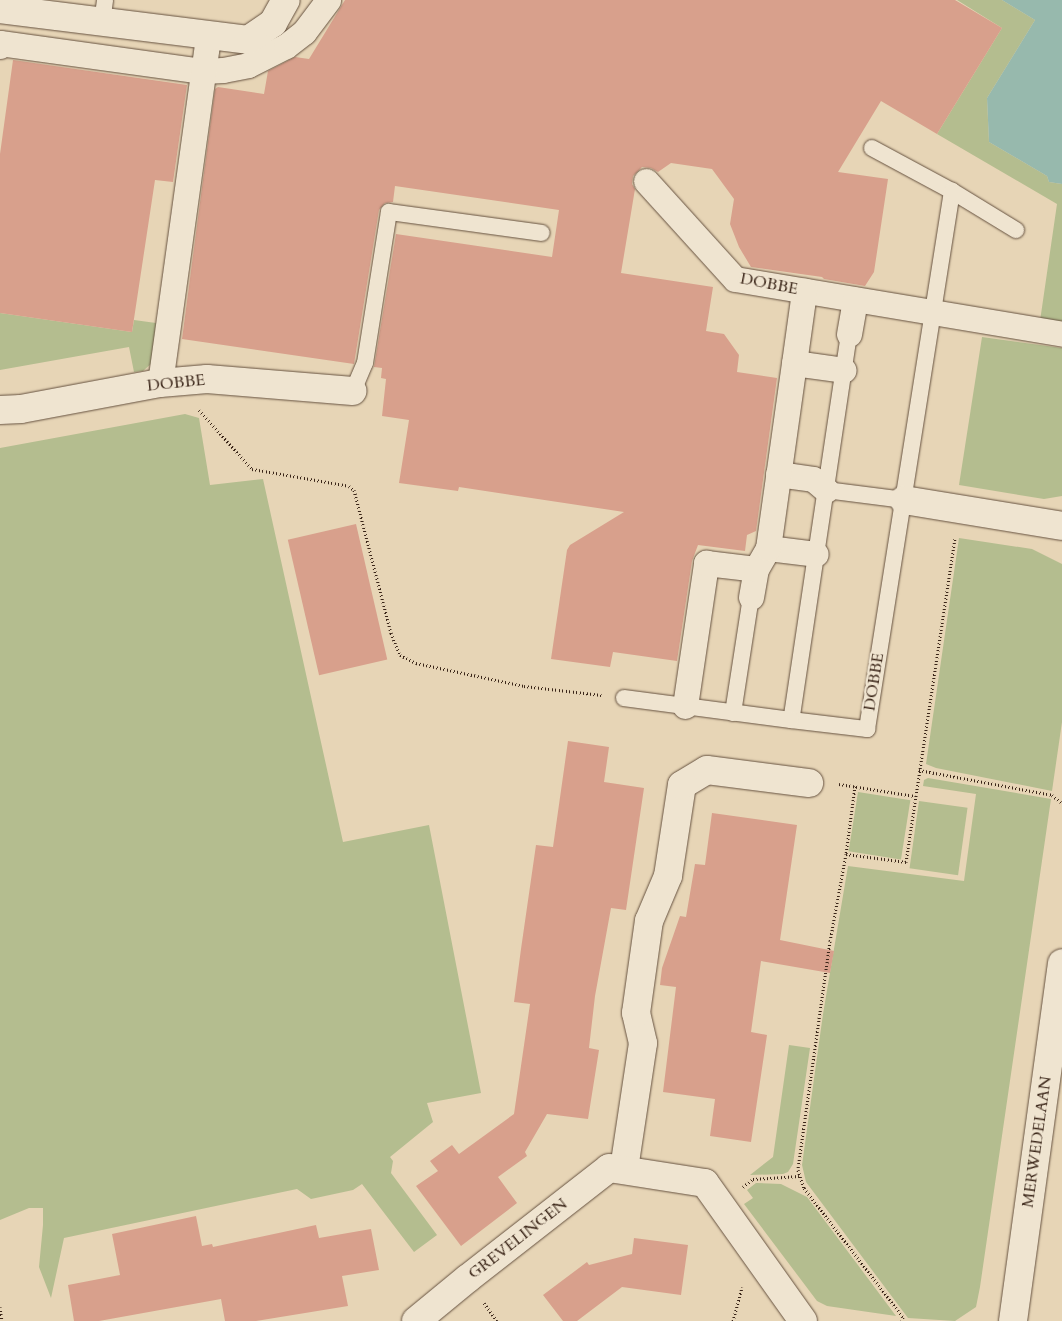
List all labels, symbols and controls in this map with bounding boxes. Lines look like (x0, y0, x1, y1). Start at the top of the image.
street label: DOBBE (738, 269, 800, 299)
street label: DOBBE (146, 370, 206, 396)
street label: DOBBE (860, 652, 888, 712)
street label: MERWEDELAAN (1018, 1075, 1056, 1209)
street label: GREVELINGEN (465, 1194, 571, 1284)

